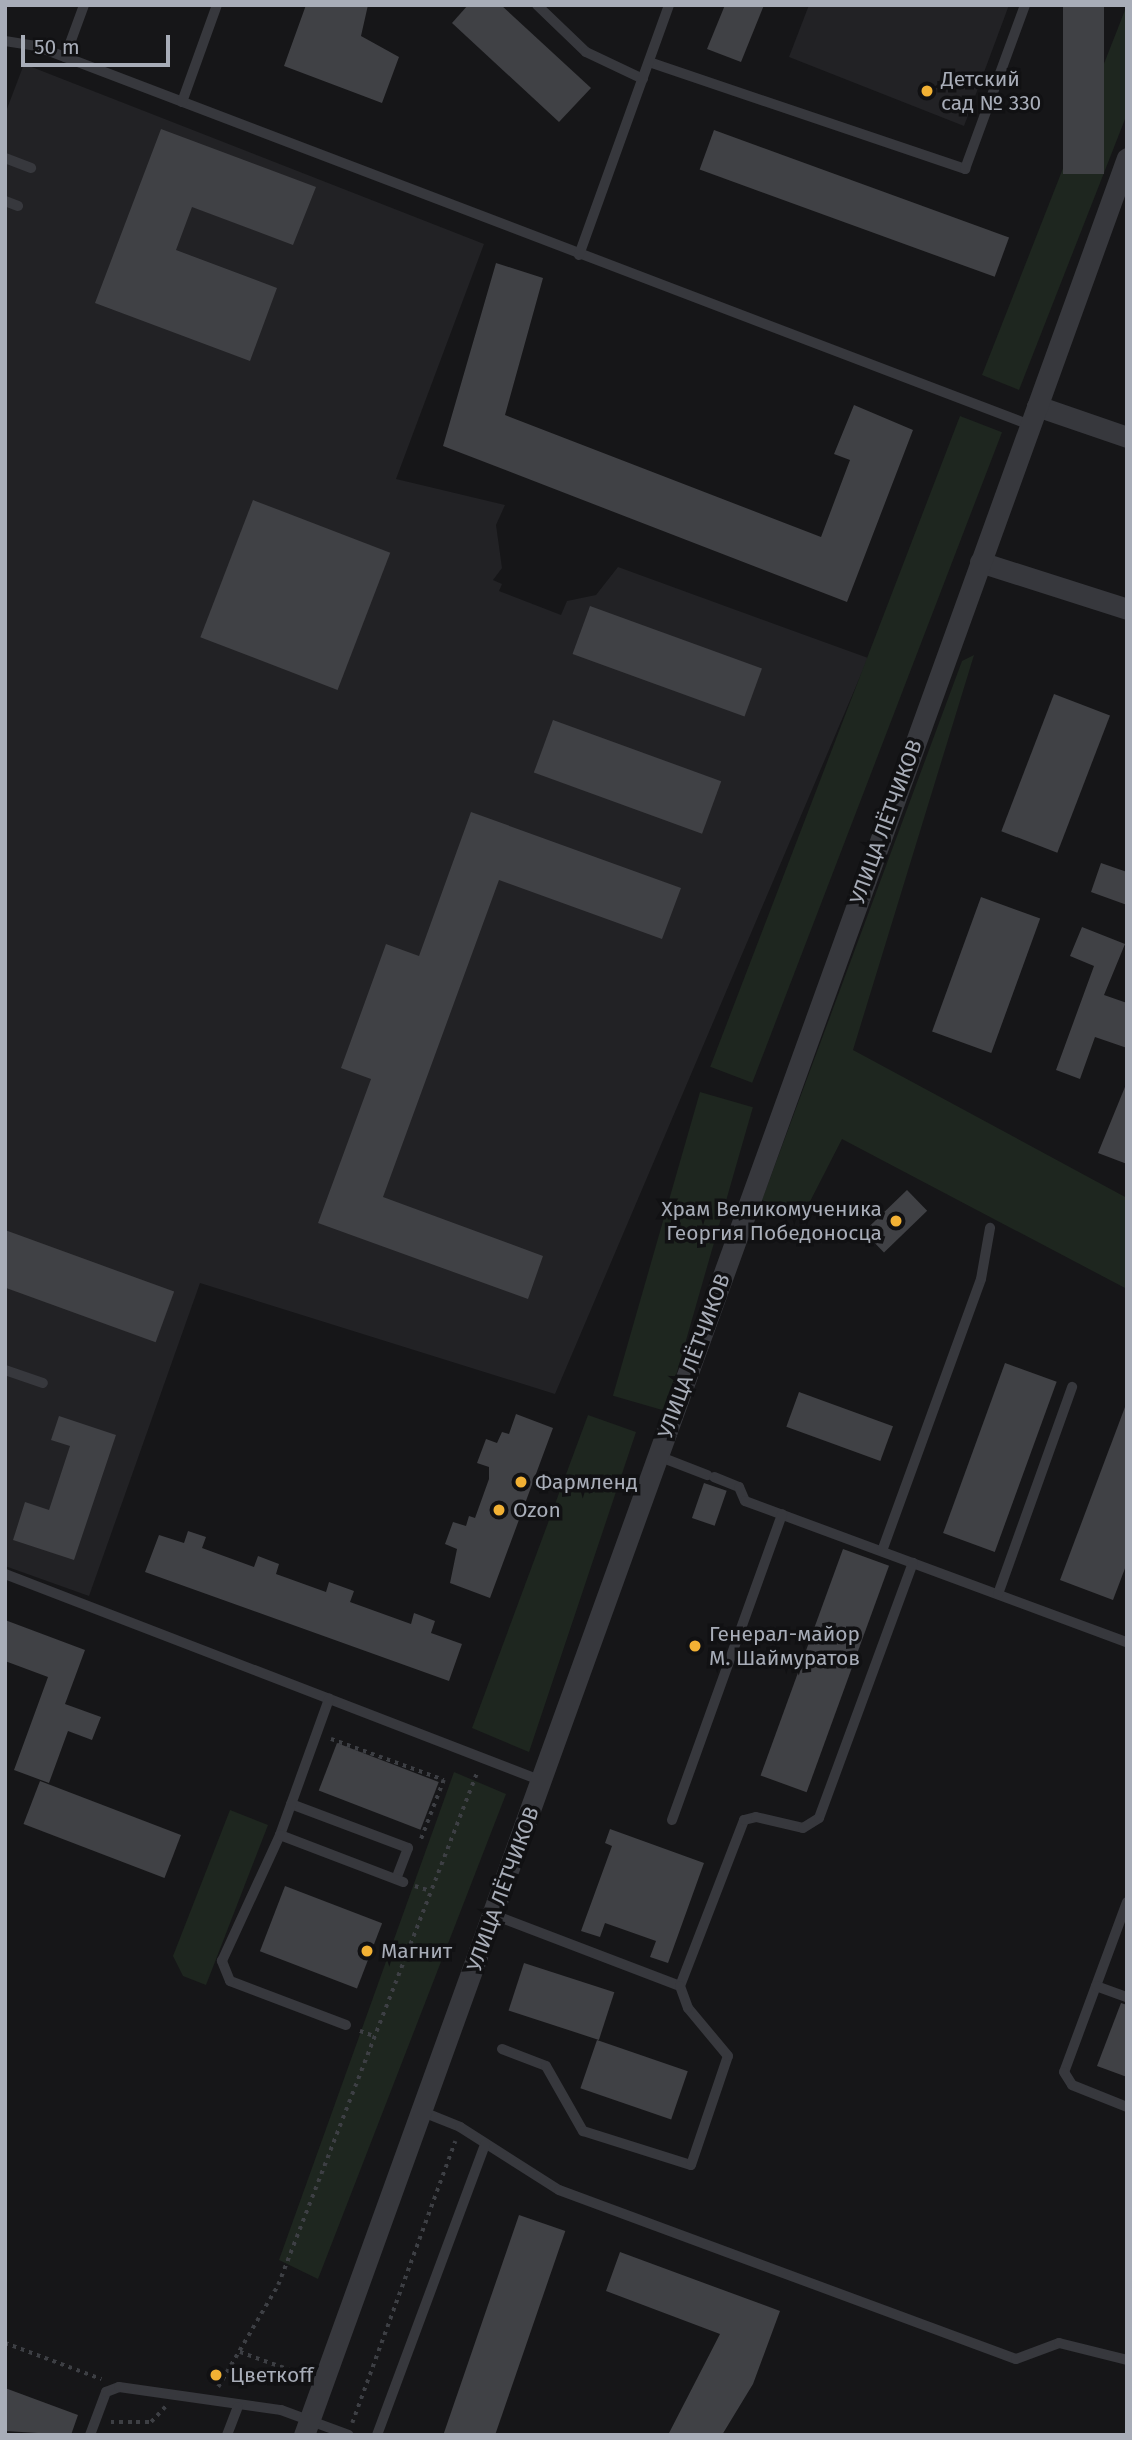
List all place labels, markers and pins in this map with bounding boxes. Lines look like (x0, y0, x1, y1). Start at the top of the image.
place label: Детский сад № 330 (941, 66, 1041, 116)
marker: Детский сад № 330 (919, 83, 935, 99)
place label: Храм Великомученика Георгия Победоносца (661, 1196, 882, 1246)
marker: Храм Великомученика Георгия Победоносца (888, 1213, 904, 1229)
place label: Фармленд (535, 1469, 638, 1495)
marker: Фармленд (513, 1474, 529, 1490)
place label: Ozon (513, 1497, 561, 1523)
marker: Ozon (491, 1502, 507, 1518)
place label: Генерал-майор М. Шаймуратов (709, 1621, 860, 1671)
marker: Генерал-майор М. Шаймуратов (687, 1638, 703, 1654)
place label: Магнит (381, 1938, 452, 1964)
marker: Магнит (359, 1943, 375, 1959)
place label: Цветкoff (230, 2362, 313, 2388)
marker: Цветкoff (208, 2367, 224, 2383)

